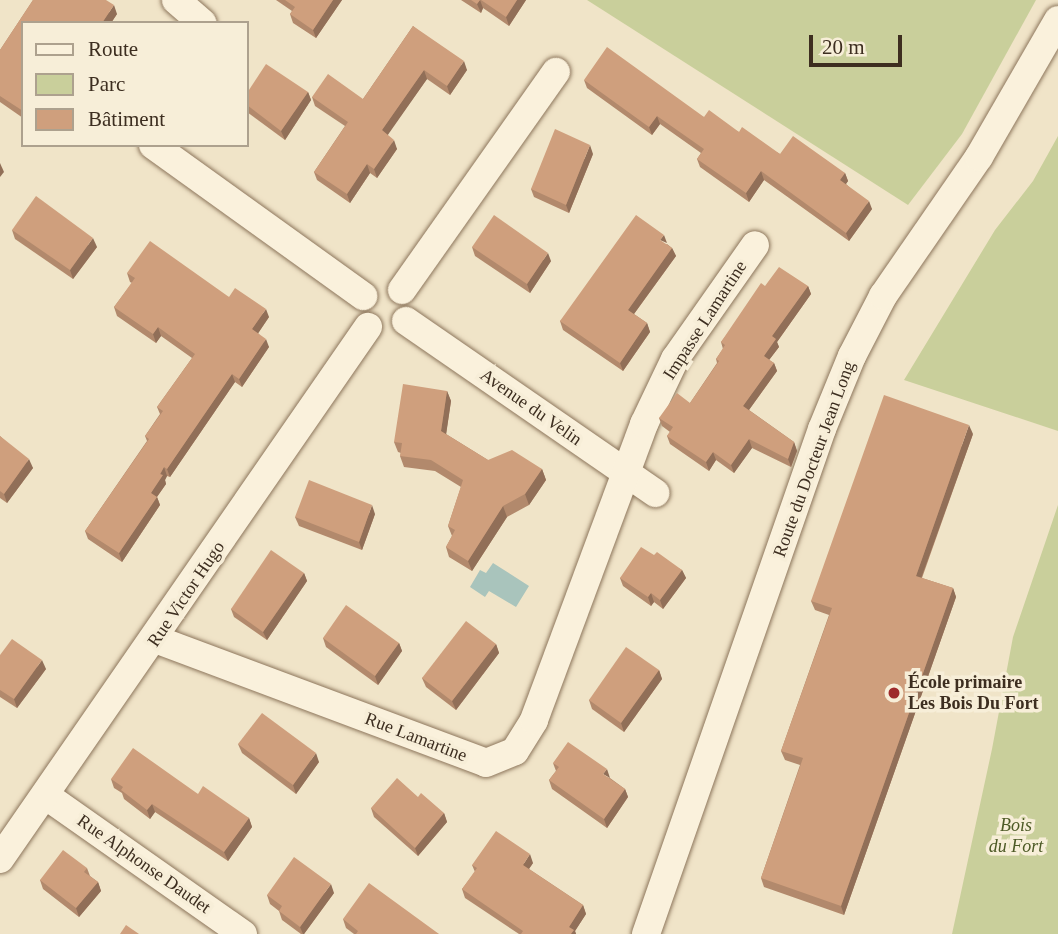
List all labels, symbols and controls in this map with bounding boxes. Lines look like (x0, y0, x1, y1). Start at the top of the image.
legend (21, 21, 248, 147)
scale bar (813, 21, 906, 65)
text: 20 m (822, 35, 865, 59)
text: Route (88, 37, 138, 61)
text: Parc (88, 72, 125, 96)
text: Bâtiment (88, 107, 165, 131)
street label: Impasse Lamartine (659, 256, 751, 384)
street label: Route du Docteur Jean Long (768, 358, 860, 560)
street label: Avenue du Velin (476, 364, 586, 450)
street label: Rue Victor Hugo (143, 537, 229, 651)
place label: École primaire Les Bois Du Fort (908, 672, 1038, 714)
marker: École primaire Les Bois Du Fort (886, 685, 902, 701)
street label: Rue Lamartine (362, 708, 470, 766)
street label: Rue Alphonse Daudet (73, 810, 215, 918)
park label: Bois du Fort (989, 815, 1043, 858)

